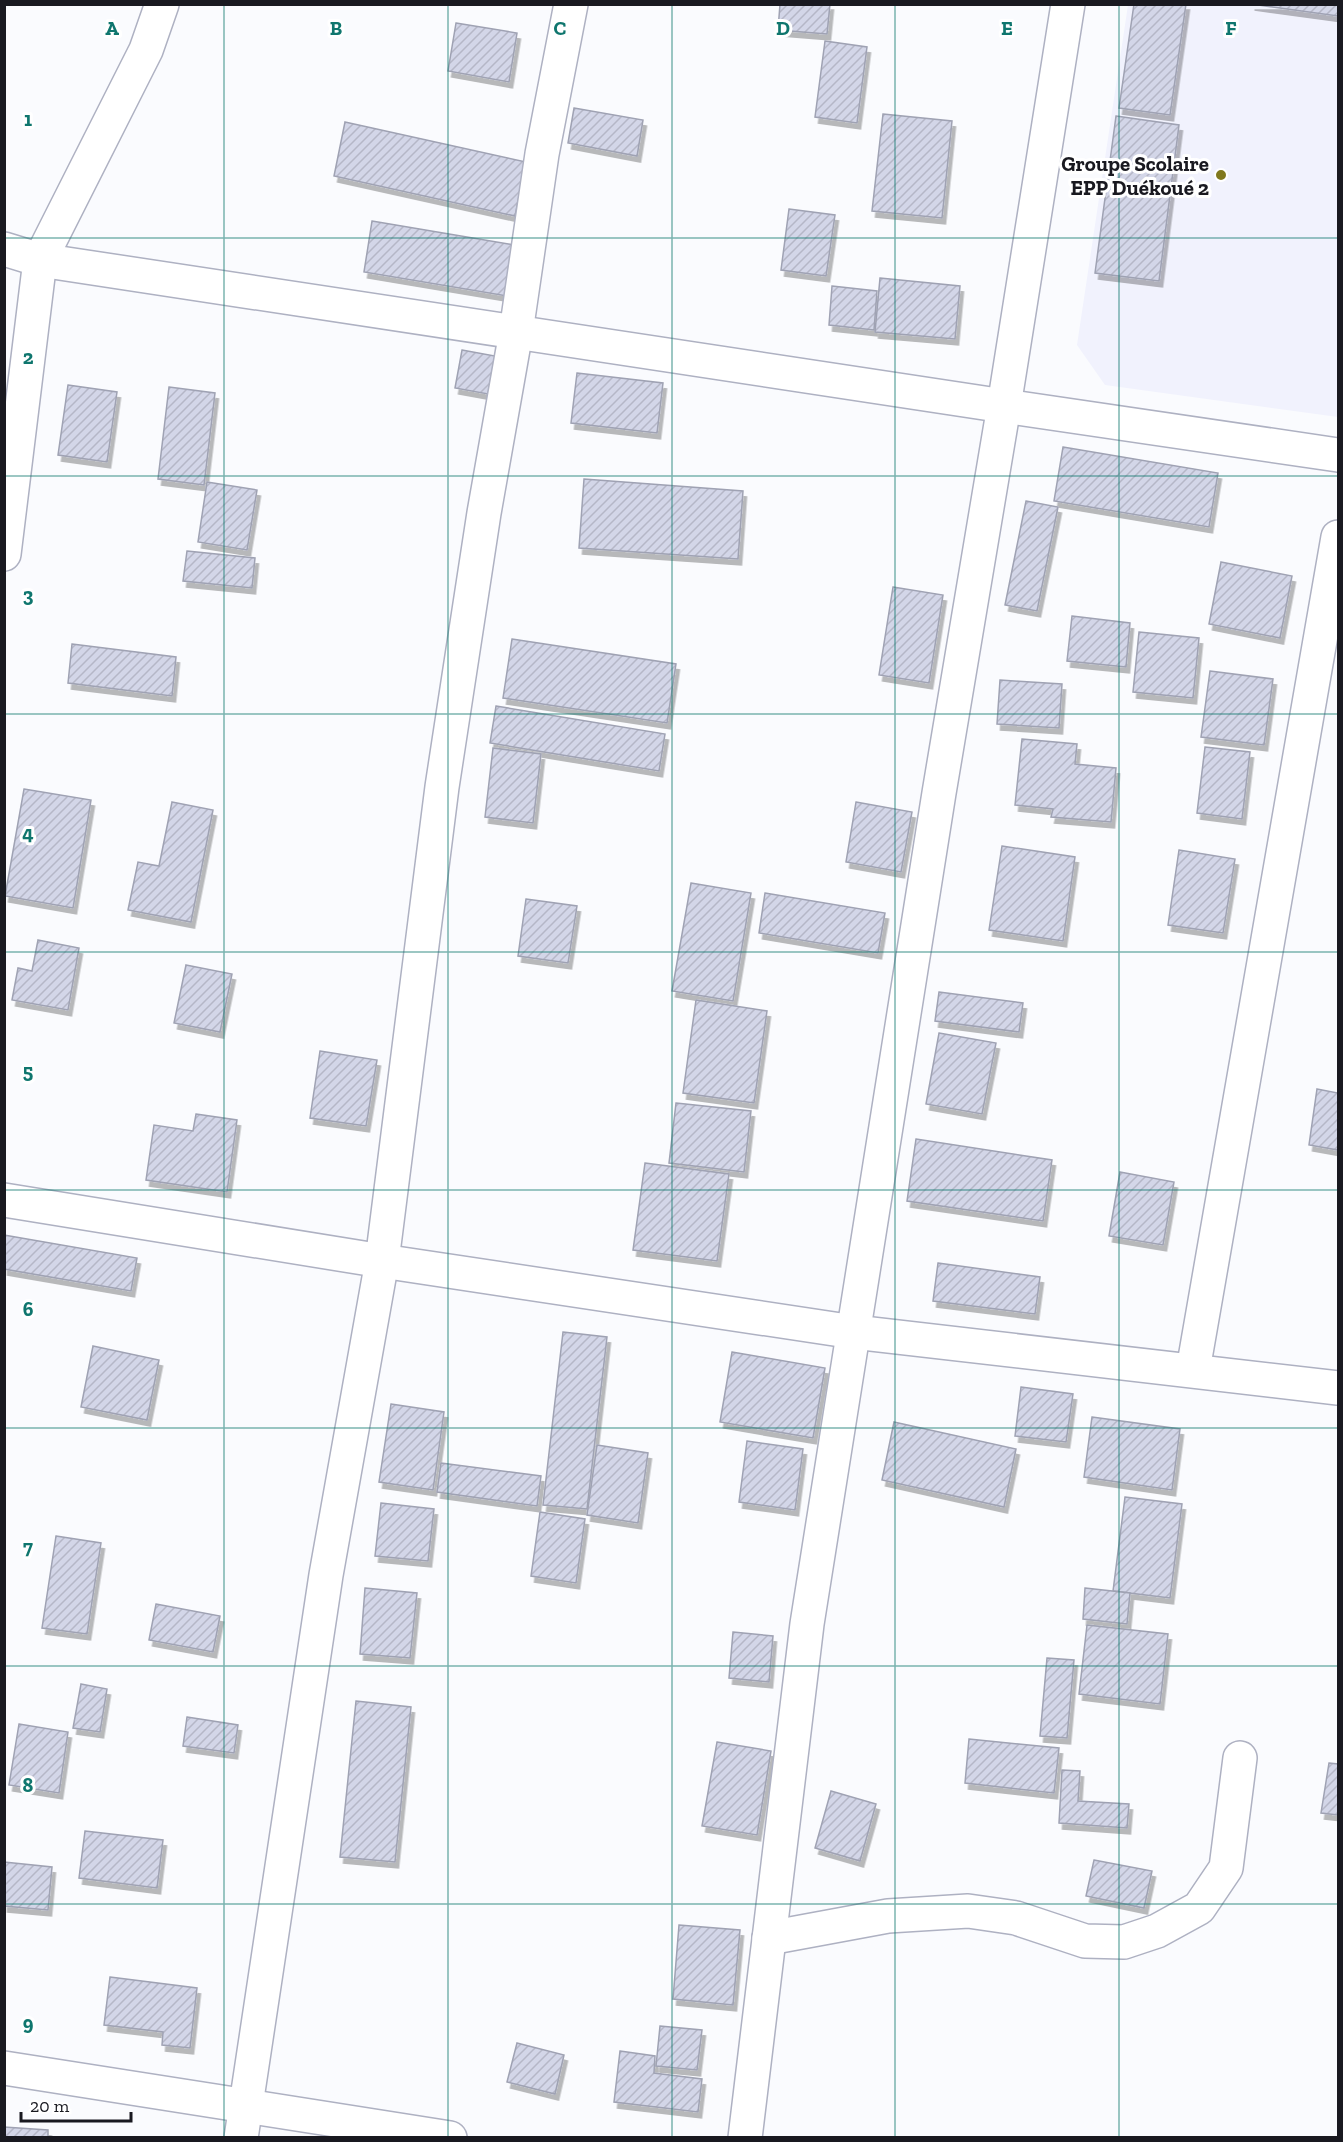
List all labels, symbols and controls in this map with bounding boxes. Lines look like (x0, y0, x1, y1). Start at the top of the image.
text: A (105, 16, 119, 40)
text: B (330, 16, 342, 40)
text: C (554, 16, 567, 40)
text: D (776, 16, 790, 40)
text: E (1001, 16, 1013, 40)
text: F (1225, 16, 1237, 40)
text: 1 (24, 107, 32, 131)
place label: Groupe Scolaire EPP Duékoué 2 (1061, 151, 1209, 200)
marker: Groupe Scolaire EPP Duékoué 2 (1214, 168, 1228, 182)
text: 2 (23, 345, 34, 369)
text: 3 (23, 583, 34, 607)
text: 4 (22, 821, 34, 845)
text: 5 (23, 1059, 33, 1083)
text: 6 (23, 1297, 34, 1321)
text: 7 (23, 1535, 33, 1559)
text: 8 (23, 1773, 34, 1797)
text: 9 (23, 2011, 34, 2035)
scale bar (21, 2085, 130, 2123)
text: 20 m (30, 2095, 70, 2117)

